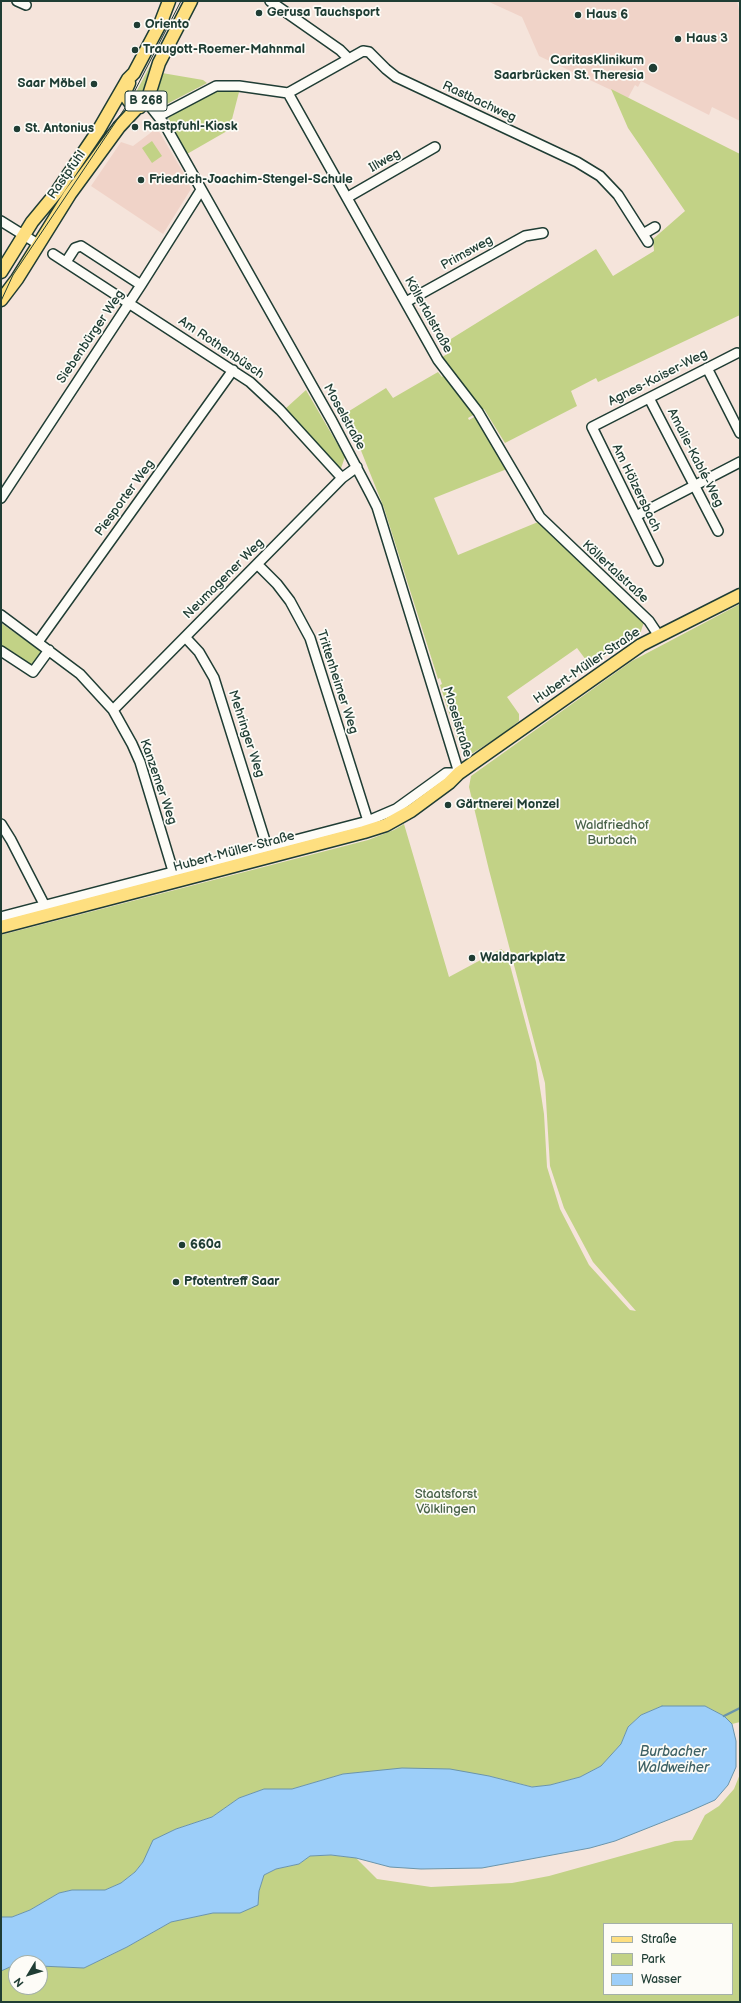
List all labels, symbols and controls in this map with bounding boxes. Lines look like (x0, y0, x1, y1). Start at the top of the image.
place label: Gerusa Tauchsport (267, 5, 380, 21)
place label: Haus 6 (586, 7, 628, 23)
marker: Gerusa Tauchsport (254, 8, 264, 18)
marker: Haus 6 (573, 10, 583, 20)
place label: Oriento (145, 17, 189, 33)
marker: Oriento (132, 20, 142, 30)
place label: Haus 3 (686, 31, 728, 47)
marker: Haus 3 (673, 34, 683, 44)
place label: Traugott-Roemer-Mahnmal (143, 42, 305, 58)
marker: Traugott-Roemer-Mahnmal (130, 45, 140, 55)
place label: CaritasKlinikum Saarbrücken St. Theresia (494, 53, 644, 84)
marker: CaritasKlinikum Saarbrücken St. Theresia (647, 62, 659, 74)
place label: Saar Möbel (17, 76, 86, 92)
street label: Rastbachweg (440, 78, 518, 126)
marker: Saar Möbel (89, 79, 99, 89)
road number: B 268 (125, 91, 167, 111)
place label: Rastpfuhl-Kiosk (143, 119, 237, 135)
place label: St. Antonius (25, 121, 94, 137)
marker: Rastpfuhl-Kiosk (130, 122, 140, 132)
marker: St. Antonius (12, 124, 22, 134)
street label: Illweg (367, 146, 403, 176)
street label: Rastpfuhl (45, 148, 89, 202)
place label: Friedrich-Joachim-Stengel-Schule (149, 172, 353, 188)
marker: Friedrich-Joachim-Stengel-Schule (136, 175, 146, 185)
street label: Primsweg (438, 232, 496, 274)
street label: Köllertalstraße (401, 274, 455, 356)
street label: Siebenbürger Weg (54, 287, 128, 387)
street label: Am Rothenbüsch (175, 314, 267, 382)
street label: Agnes-Kaiser-Weg (606, 346, 710, 410)
street label: Moselstraße (320, 381, 368, 453)
street label: Amalie-Kablé-Weg (663, 406, 727, 510)
street label: Am Hölzersbach (608, 442, 664, 534)
street label: Piesporter Weg (92, 457, 158, 539)
street label: Neumagener Weg (180, 535, 268, 623)
street label: Köllertalstraße (579, 537, 651, 607)
street label: Hubert-Müller-Straße (531, 625, 643, 707)
street label: Trittenheimer Weg (313, 628, 361, 736)
street label: Moselstraße (439, 685, 475, 759)
street label: Mehringer Weg (225, 688, 267, 780)
street label: Kanzemer Weg (136, 737, 180, 827)
place label: Gärtnerei Monzel (456, 797, 559, 813)
marker: Gärtnerei Monzel (443, 800, 453, 810)
park label: Waldfriedhof Burbach (575, 818, 649, 849)
street label: Hubert-Müller-Straße (172, 828, 296, 876)
place label: Waldparkplatz (480, 950, 565, 966)
marker: Waldparkplatz (467, 953, 477, 963)
place label: 660a (190, 1237, 221, 1253)
marker: 660a (177, 1240, 187, 1250)
place label: Pfotentreff Saar (184, 1274, 280, 1290)
marker: Pfotentreff Saar (171, 1277, 181, 1287)
park label: Staatsforst Völklingen (415, 1487, 477, 1518)
water label: Burbacher Waldweiher (637, 1744, 709, 1776)
legend (603, 1923, 733, 1995)
text: Straße (641, 1932, 677, 1947)
text: Park (641, 1952, 665, 1967)
north arrow (8, 1955, 48, 1995)
text: Wasser (641, 1972, 681, 1987)
text: N (11, 1975, 27, 1989)

